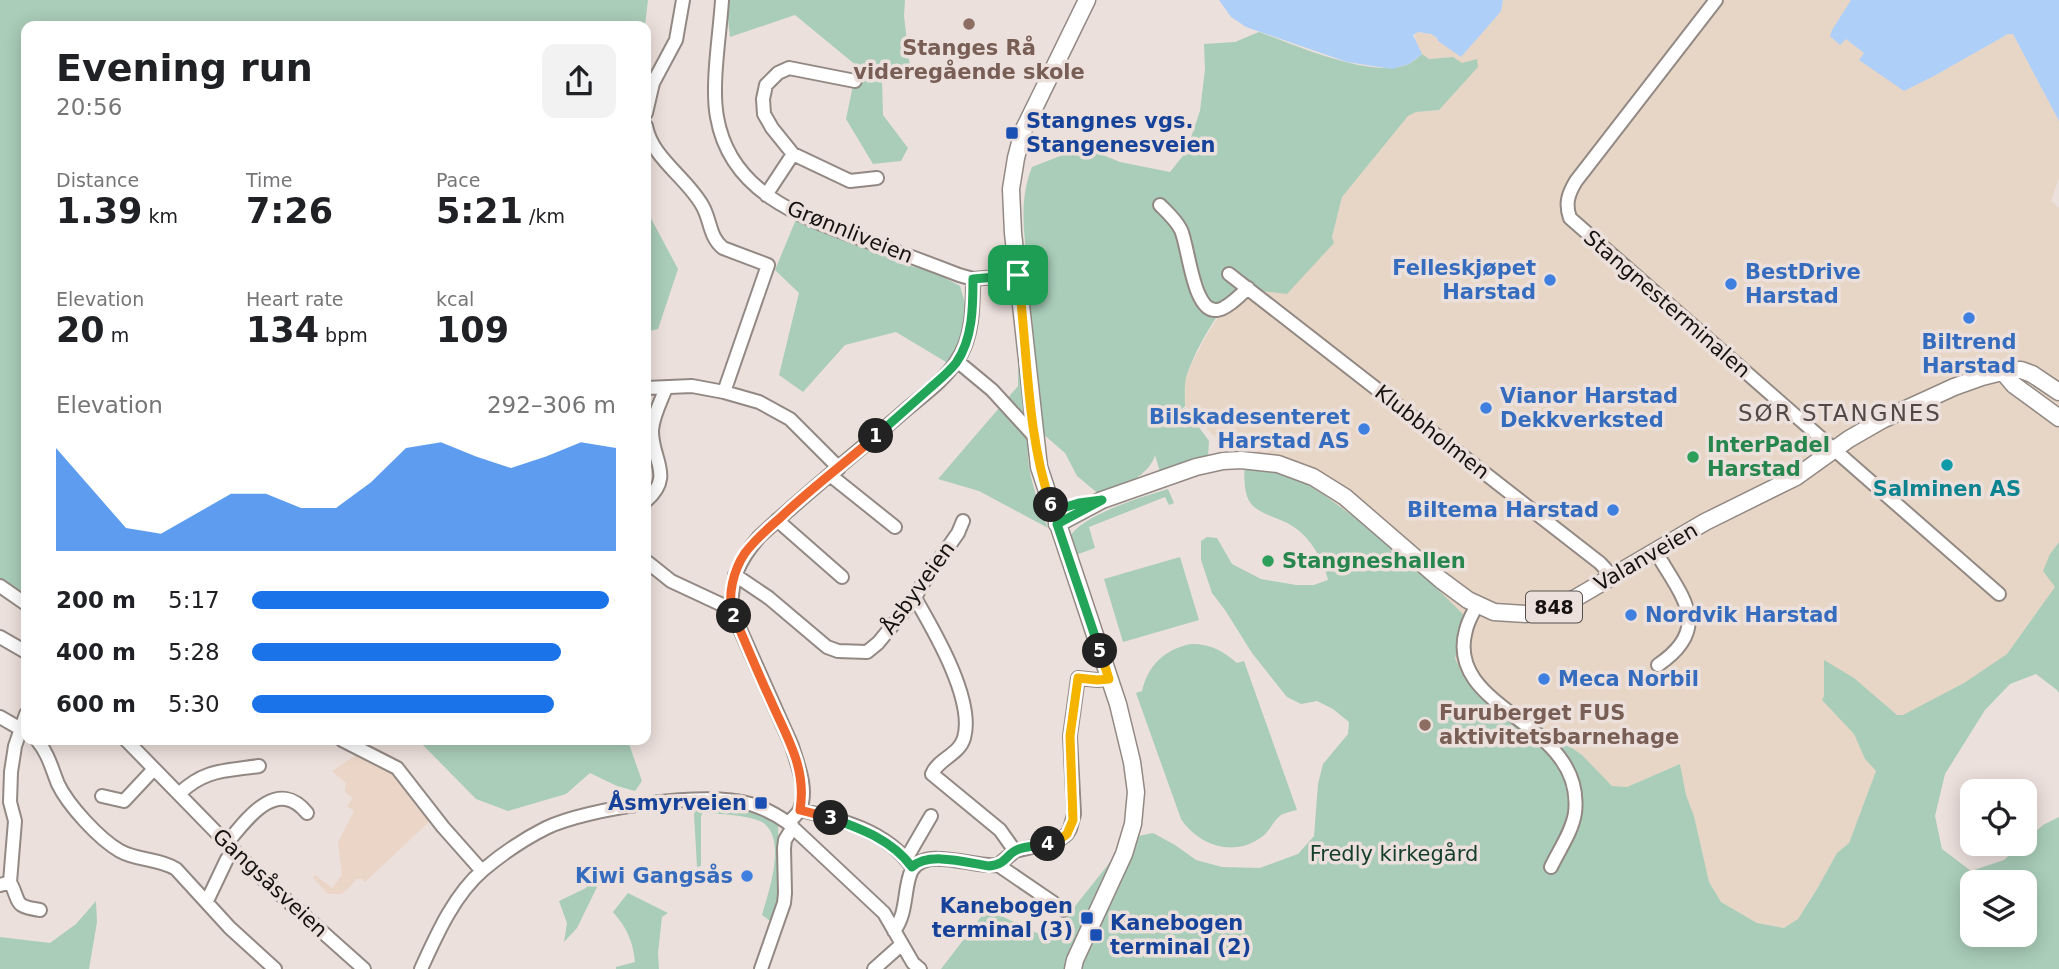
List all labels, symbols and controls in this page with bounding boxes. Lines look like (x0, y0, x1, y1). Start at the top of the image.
marker: Stanges Rå videregående skole (961, 16, 977, 32)
place label: Stanges Rå videregående skole (853, 35, 1085, 84)
button: share (542, 44, 616, 118)
text: Evening run (56, 46, 313, 90)
text: 20:56 (56, 94, 122, 120)
place label: Stangnes vgs. Stangenesveien (1026, 109, 1216, 157)
marker: Stangnes vgs. Stangenesveien (1004, 125, 1020, 141)
text: Distance (56, 169, 139, 191)
text: Time (246, 169, 293, 191)
text: Pace (436, 169, 480, 191)
text: 1.39 (56, 191, 142, 231)
text: 7:26 (246, 191, 333, 231)
text: 5:21 (436, 191, 523, 231)
street label: Grønnliveien (784, 196, 916, 268)
text: km (142, 205, 178, 227)
text: /km (523, 205, 565, 227)
street label: Stangnesterminalen (1579, 225, 1755, 383)
pin (988, 245, 1048, 305)
icon: arrive (999, 256, 1037, 294)
place label: Felleskjøpet Harstad (1392, 256, 1536, 304)
place label: BestDrive Harstad (1745, 260, 1861, 308)
marker: Felleskjøpet Harstad (1542, 272, 1558, 288)
marker: BestDrive Harstad (1723, 276, 1739, 292)
text: Elevation (56, 288, 144, 310)
text: Heart rate (246, 288, 344, 310)
text: kcal (436, 288, 474, 310)
text: 20 (56, 310, 105, 350)
text: 134 (246, 310, 319, 350)
text: 109 (436, 310, 509, 350)
marker: Biltrend Harstad (1961, 310, 1977, 326)
text: m (105, 324, 129, 346)
text: bpm (319, 324, 368, 346)
place label: Biltrend Harstad (1921, 330, 2017, 378)
street label: Klubbholmen (1370, 380, 1494, 484)
place label: Vianor Harstad Dekkverksted (1500, 384, 1678, 432)
text: Elevation (56, 392, 163, 418)
text: 292–306 m (487, 392, 616, 418)
marker: Vianor Harstad Dekkverksted (1478, 400, 1494, 416)
district label: SØR STANGNES (1738, 400, 1942, 426)
place label: Bilskadesenteret Harstad AS (1149, 405, 1350, 453)
pin: 1 (858, 418, 894, 453)
marker: Bilskadesenteret Harstad AS (1356, 421, 1372, 437)
text: 1 (869, 424, 882, 446)
place label: InterPadel Harstad (1707, 433, 1830, 481)
marker: InterPadel Harstad (1685, 449, 1701, 465)
marker: Salminen AS (1939, 457, 1955, 473)
place label: Salminen AS (1873, 477, 2021, 501)
pin: 6 (1034, 488, 1068, 522)
text: 6 (1044, 493, 1057, 515)
place label: Biltema Harstad (1407, 498, 1599, 522)
marker: Biltema Harstad (1605, 502, 1621, 518)
street label: Valanveien (1590, 518, 1702, 596)
street label: Åsbyveien (875, 536, 960, 639)
place label: Stangneshallen (1282, 549, 1466, 573)
marker: Stangneshallen (1260, 553, 1276, 569)
text: 200 m (56, 587, 136, 613)
text: 5:17 (168, 587, 220, 613)
road number: 848 (1526, 592, 1582, 622)
pin: 2 (716, 598, 752, 634)
place label: Nordvik Harstad (1645, 603, 1838, 627)
text: 2 (727, 604, 740, 626)
marker: Nordvik Harstad (1623, 607, 1639, 623)
pin: 5 (1082, 634, 1118, 668)
text: 400 m (56, 639, 136, 665)
text: 5:28 (168, 639, 220, 665)
text: 5 (1093, 639, 1106, 661)
place label: Meca Norbil (1558, 667, 1699, 691)
marker: Meca Norbil (1536, 671, 1552, 687)
text: 600 m (56, 691, 136, 717)
text: 5:30 (168, 691, 220, 717)
place label: Furuberget FUS aktivitetsbarnehage (1439, 701, 1679, 749)
marker: Furuberget FUS aktivitetsbarnehage (1417, 717, 1433, 733)
map controls (1960, 779, 2037, 947)
button: locate (1960, 779, 2037, 856)
place label: Åsmyrveien (608, 790, 747, 815)
marker: Åsmyrveien (753, 795, 769, 811)
pin: 3 (814, 800, 848, 836)
text: 3 (824, 806, 837, 828)
street label: Gangsåsveien (208, 823, 333, 942)
pin: 4 (1030, 826, 1066, 862)
text: 4 (1041, 832, 1054, 854)
park label: Fredly kirkegård (1310, 841, 1478, 866)
place label: Kiwi Gangsås (575, 863, 733, 888)
marker: Kiwi Gangsås (739, 868, 755, 884)
button: layers (1960, 870, 2037, 947)
place label: Kanebogen terminal (3) (932, 894, 1073, 942)
marker: Kanebogen terminal (3) (1079, 910, 1095, 926)
place label: Kanebogen terminal (2) (1110, 911, 1251, 959)
marker: Kanebogen terminal (2) (1088, 927, 1104, 943)

